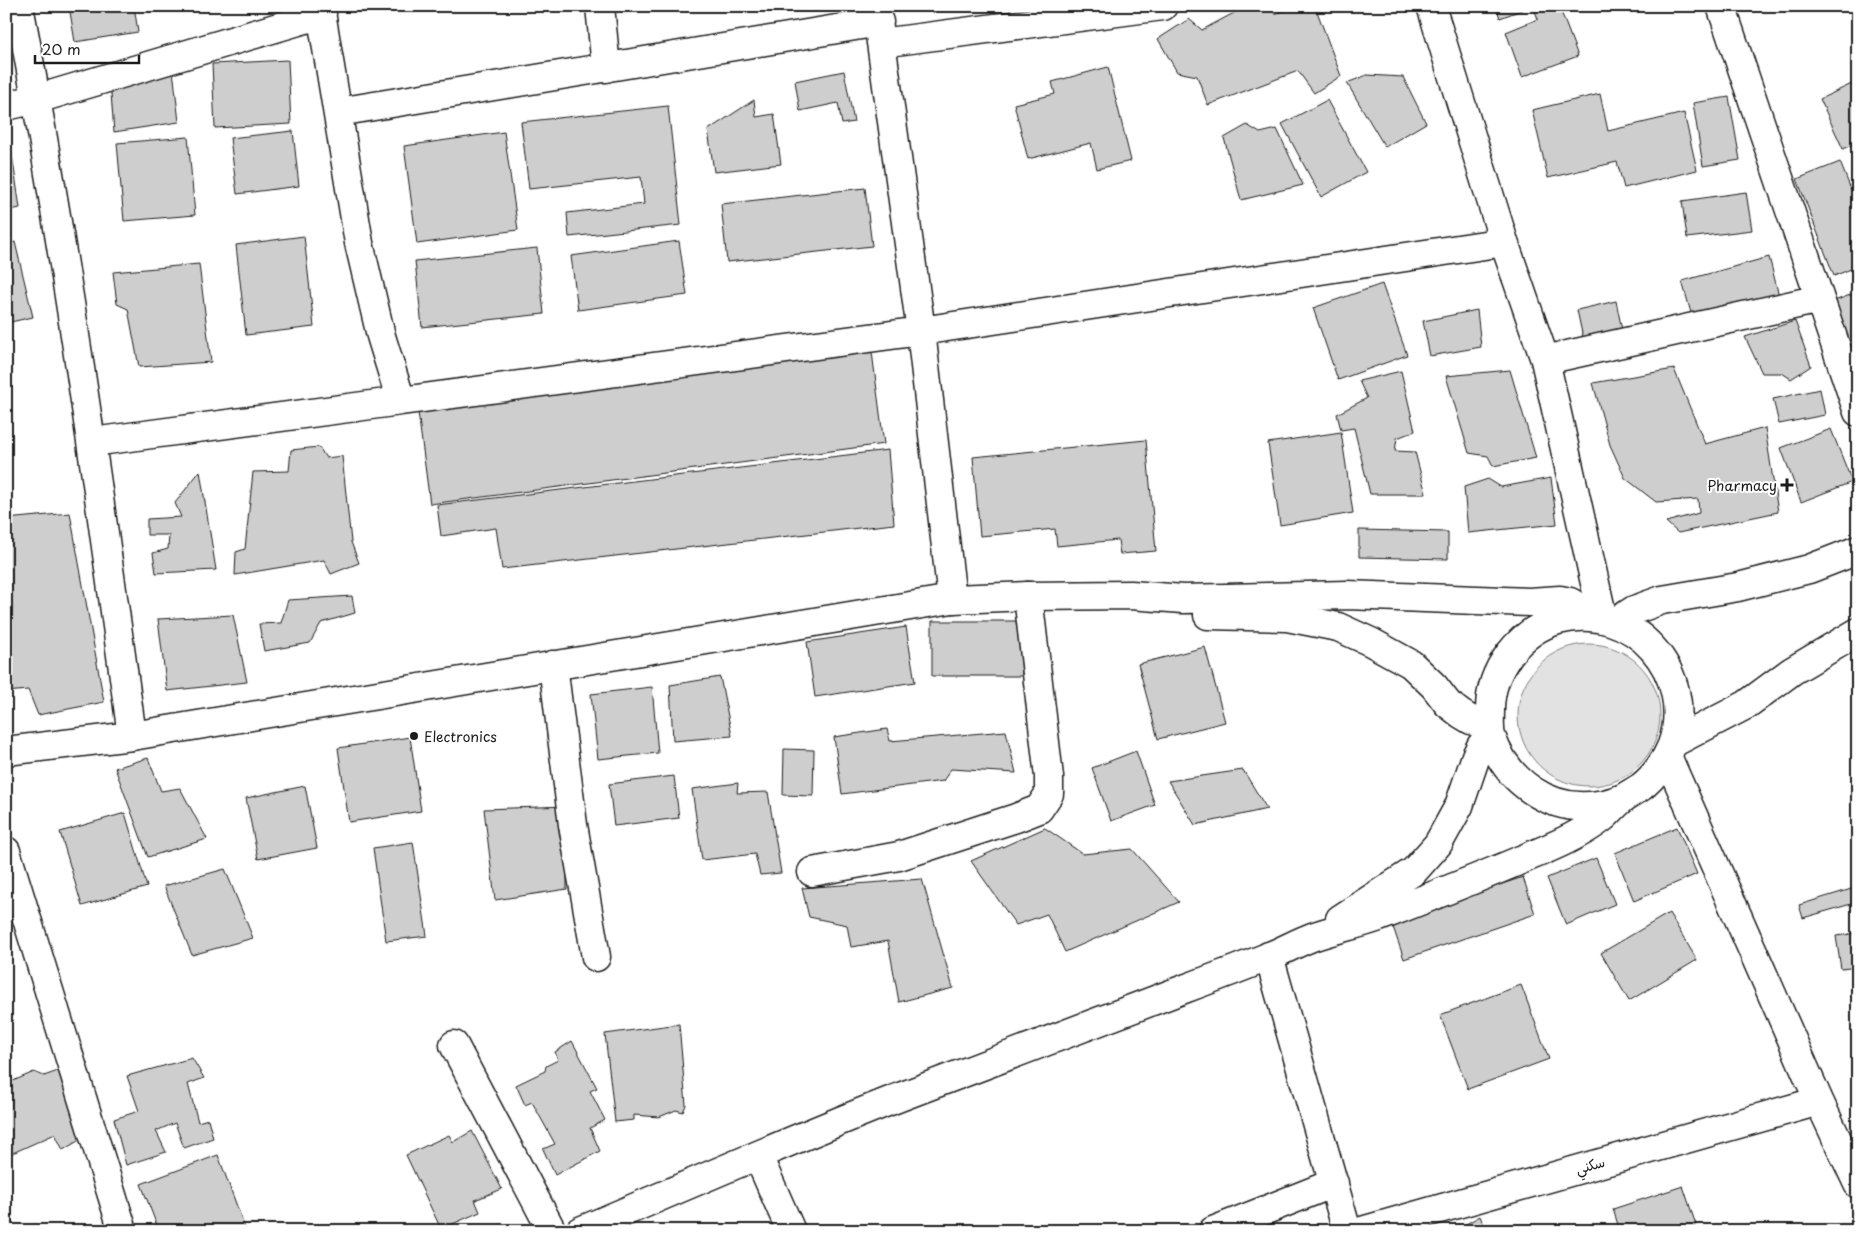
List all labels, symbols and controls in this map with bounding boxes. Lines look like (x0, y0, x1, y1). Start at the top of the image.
scale bar (35, 32, 139, 64)
text: 20 m (42, 37, 81, 60)
place label: Pharmacy (1707, 475, 1777, 496)
marker: Pharmacy (1781, 479, 1793, 491)
place label: Electronics (424, 726, 497, 747)
marker: Electronics (408, 730, 420, 742)
street label: سكني (1573, 1151, 1608, 1182)

